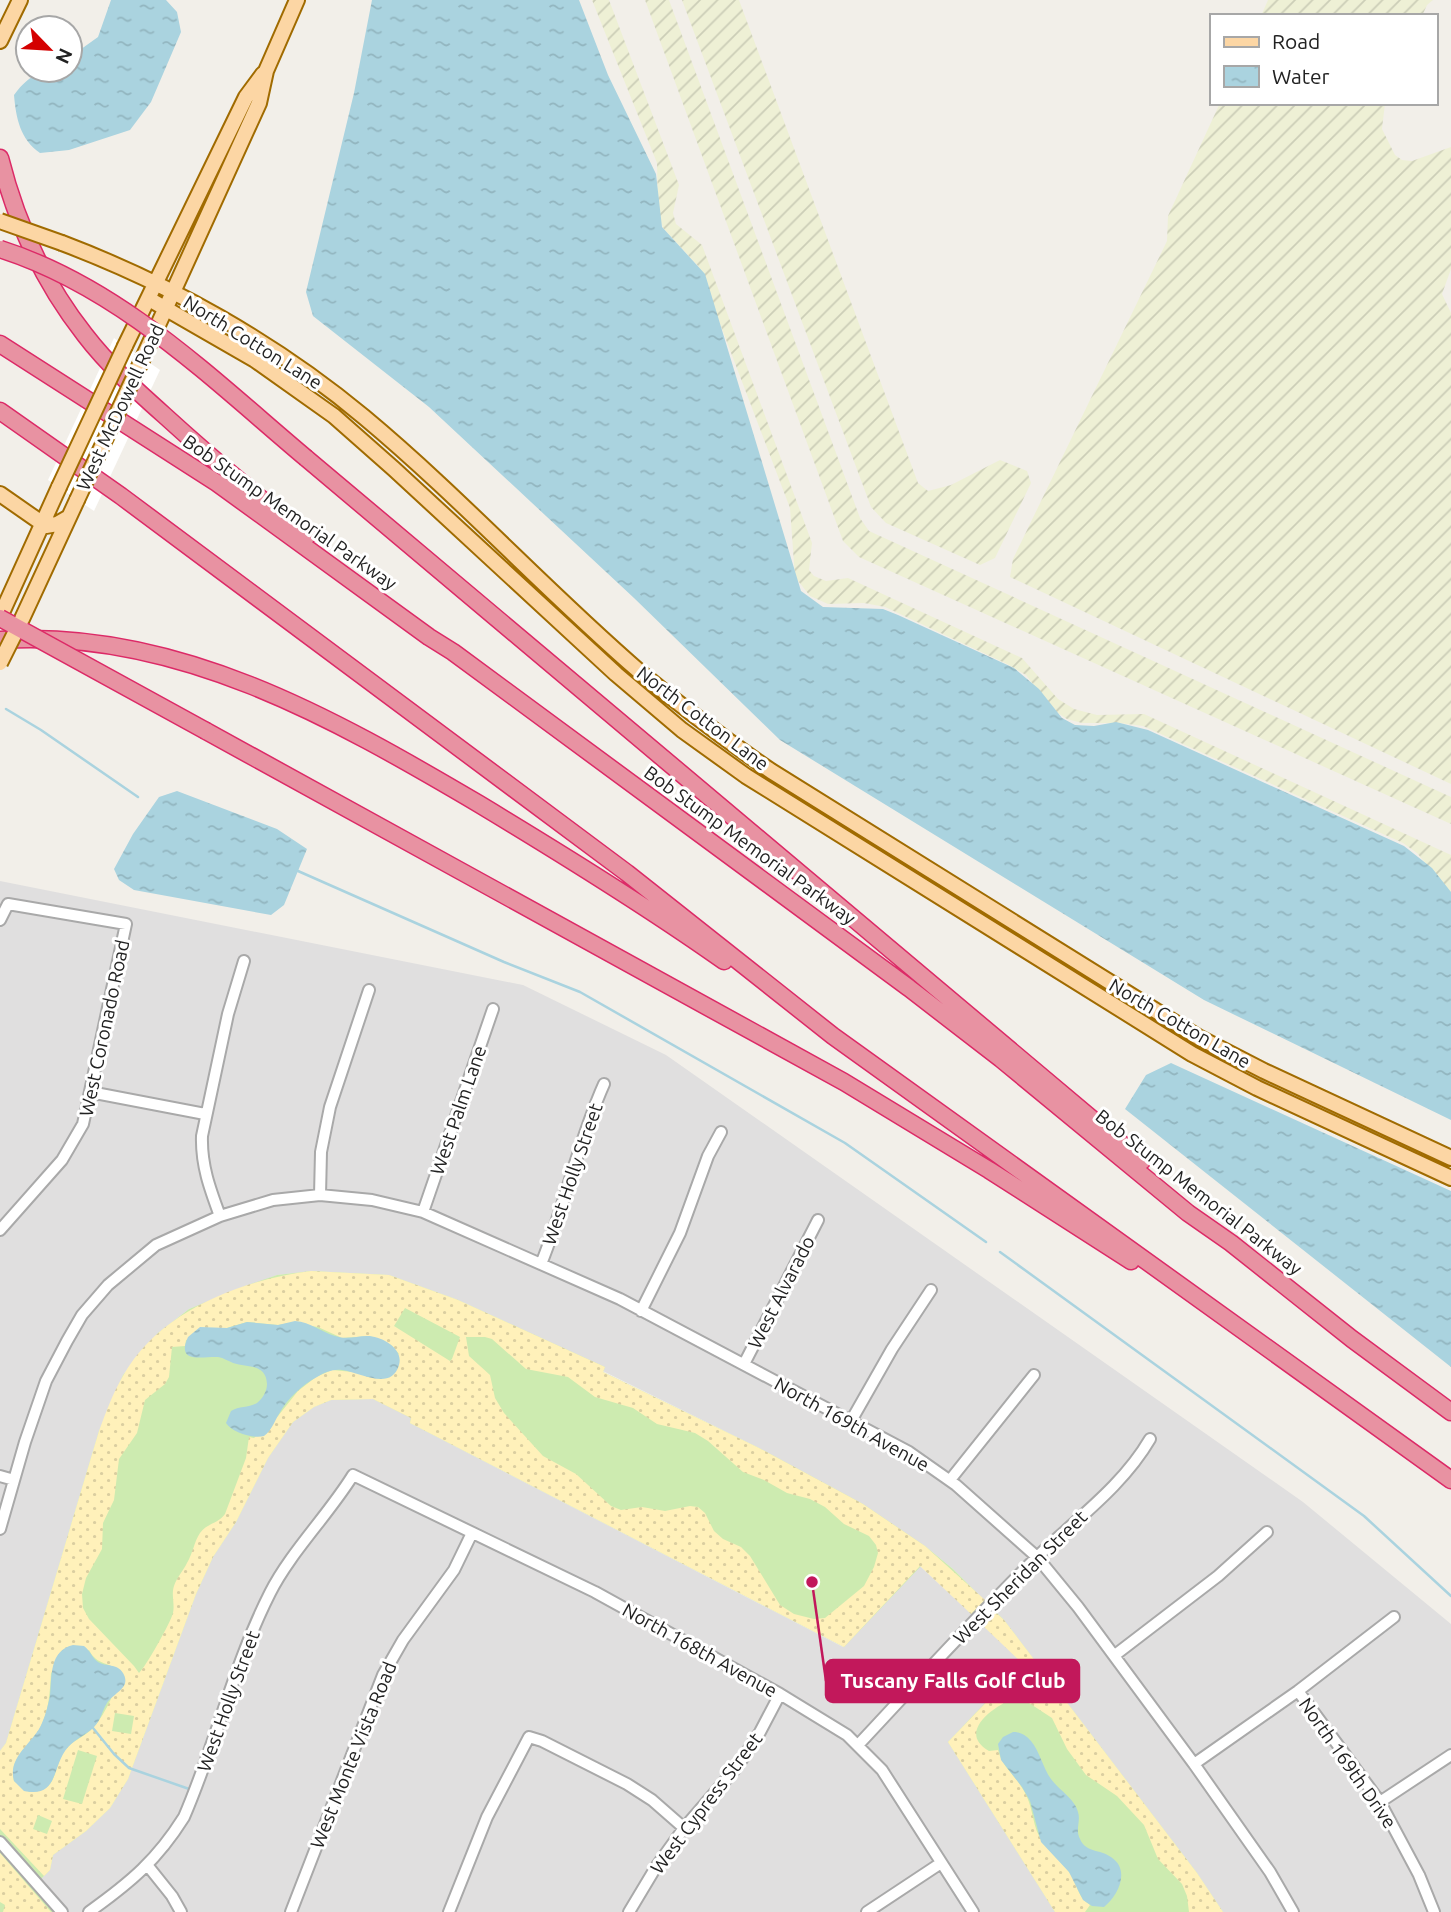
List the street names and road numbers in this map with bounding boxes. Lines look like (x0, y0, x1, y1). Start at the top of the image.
street label: North Cotton Lane (180, 290, 326, 394)
street label: West McDowell Road (72, 320, 168, 494)
street label: Bob Stump Memorial Parkway (179, 430, 401, 594)
street label: North Cotton Lane (633, 661, 773, 775)
street label: Bob Stump Memorial Parkway (640, 761, 860, 929)
street label: West Coronado Road (75, 938, 133, 1118)
street label: North Cotton Lane (1106, 974, 1254, 1072)
street label: West Palm Lane (426, 1042, 490, 1178)
street label: West Holly Street (537, 1100, 607, 1248)
street label: Bob Stump Memorial Parkway (1092, 1105, 1306, 1279)
street label: West Alvarado (743, 1232, 819, 1352)
street label: North 169th Avenue (771, 1372, 933, 1476)
street label: West Sheridan Street (949, 1505, 1092, 1648)
street label: North 168th Avenue (619, 1598, 781, 1702)
street label: West Holly Street (192, 1627, 264, 1775)
street label: West Monte Vista Road (305, 1658, 401, 1852)
street label: North 169th Drive (1295, 1694, 1401, 1832)
street label: West Cypress Street (646, 1728, 767, 1878)

